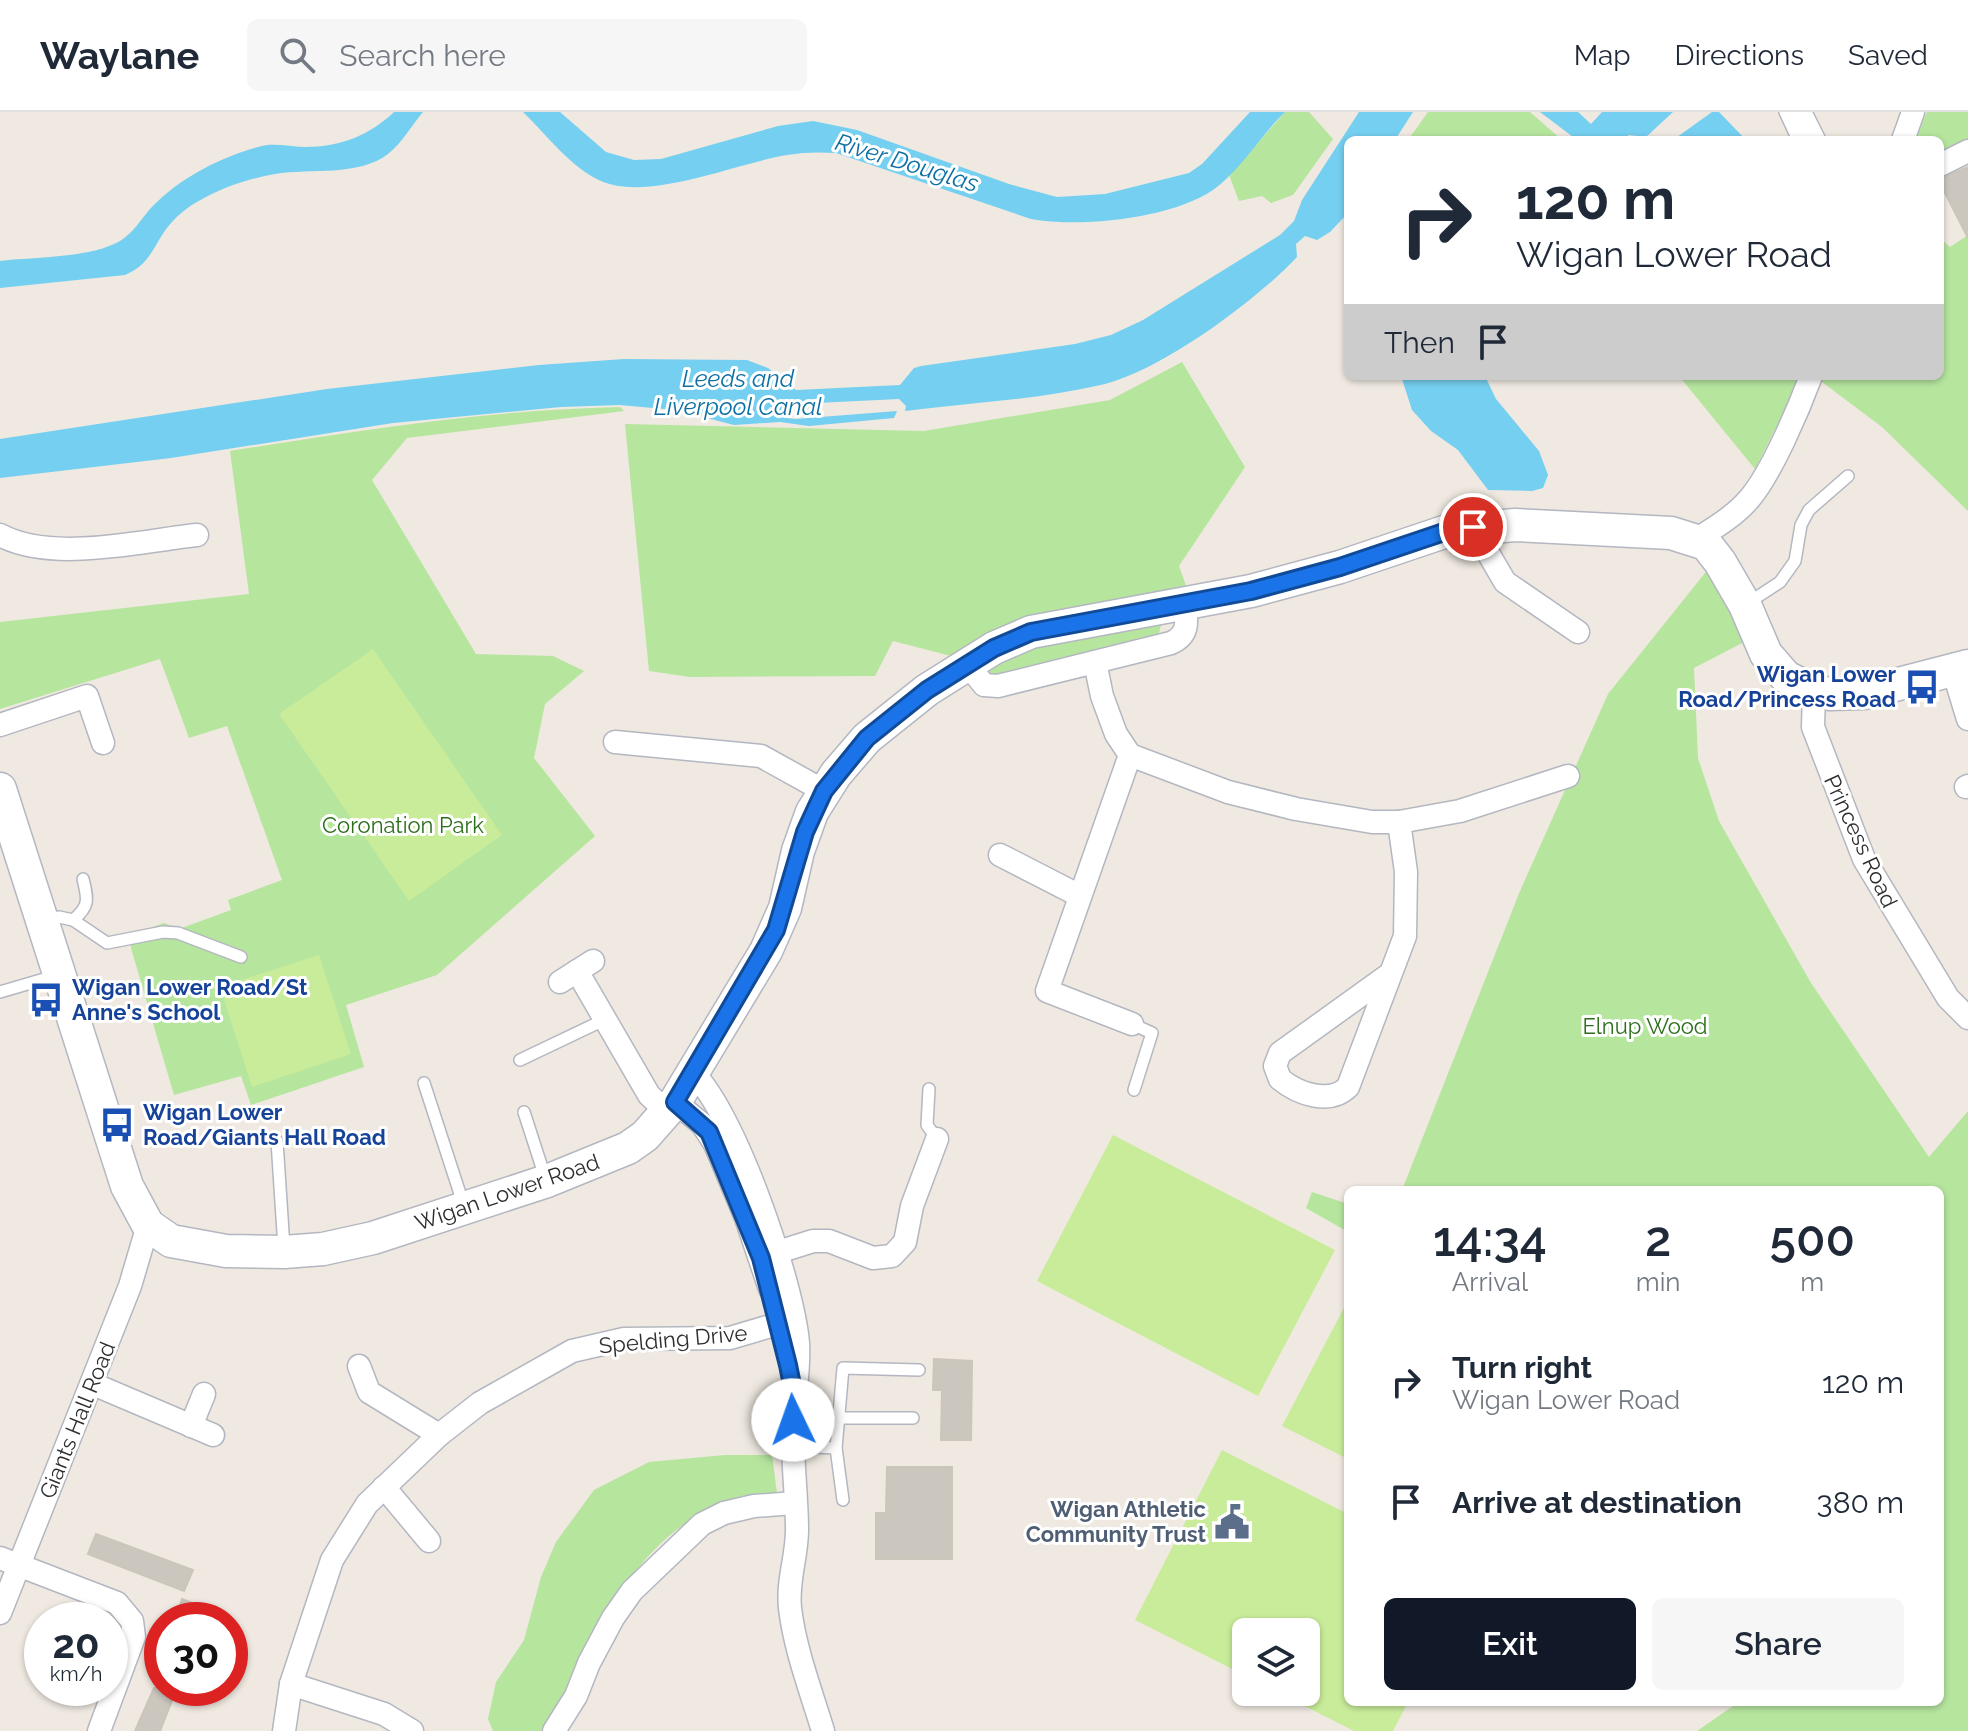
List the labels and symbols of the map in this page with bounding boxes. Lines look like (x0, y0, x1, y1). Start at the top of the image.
water label: River Douglas (832, 127, 982, 198)
water label: Leeds and Liverpool Canal (654, 364, 822, 421)
pin (1439, 493, 1507, 561)
place label: Wigan Lower Road/Princess Road (1678, 661, 1896, 712)
bus stop icon: Wigan Lower Road/Princess Road (1903, 668, 1941, 706)
street label: Princess Road (1819, 770, 1903, 912)
park label: Coronation Park (322, 812, 484, 838)
place label: Wigan Lower Road/St Anne's School (72, 974, 308, 1025)
bus stop icon: Wigan Lower Road/St Anne's School (27, 981, 65, 1019)
park label: Elnup Wood (1582, 1013, 1708, 1039)
place label: Wigan Lower Road/Giants Hall Road (143, 1099, 386, 1150)
bus stop icon: Wigan Lower Road/Giants Hall Road (98, 1106, 136, 1144)
street label: Wigan Lower Road (411, 1148, 603, 1236)
street label: Spelding Drive (598, 1320, 748, 1358)
street label: Giants Hall Road (34, 1338, 120, 1502)
position arrow (751, 1378, 835, 1462)
place label: Wigan Athletic Community Trust (1026, 1496, 1207, 1547)
public building icon: Wigan Athletic Community Trust (1213, 1503, 1251, 1541)
speed limit sign: 30 (144, 1602, 248, 1706)

